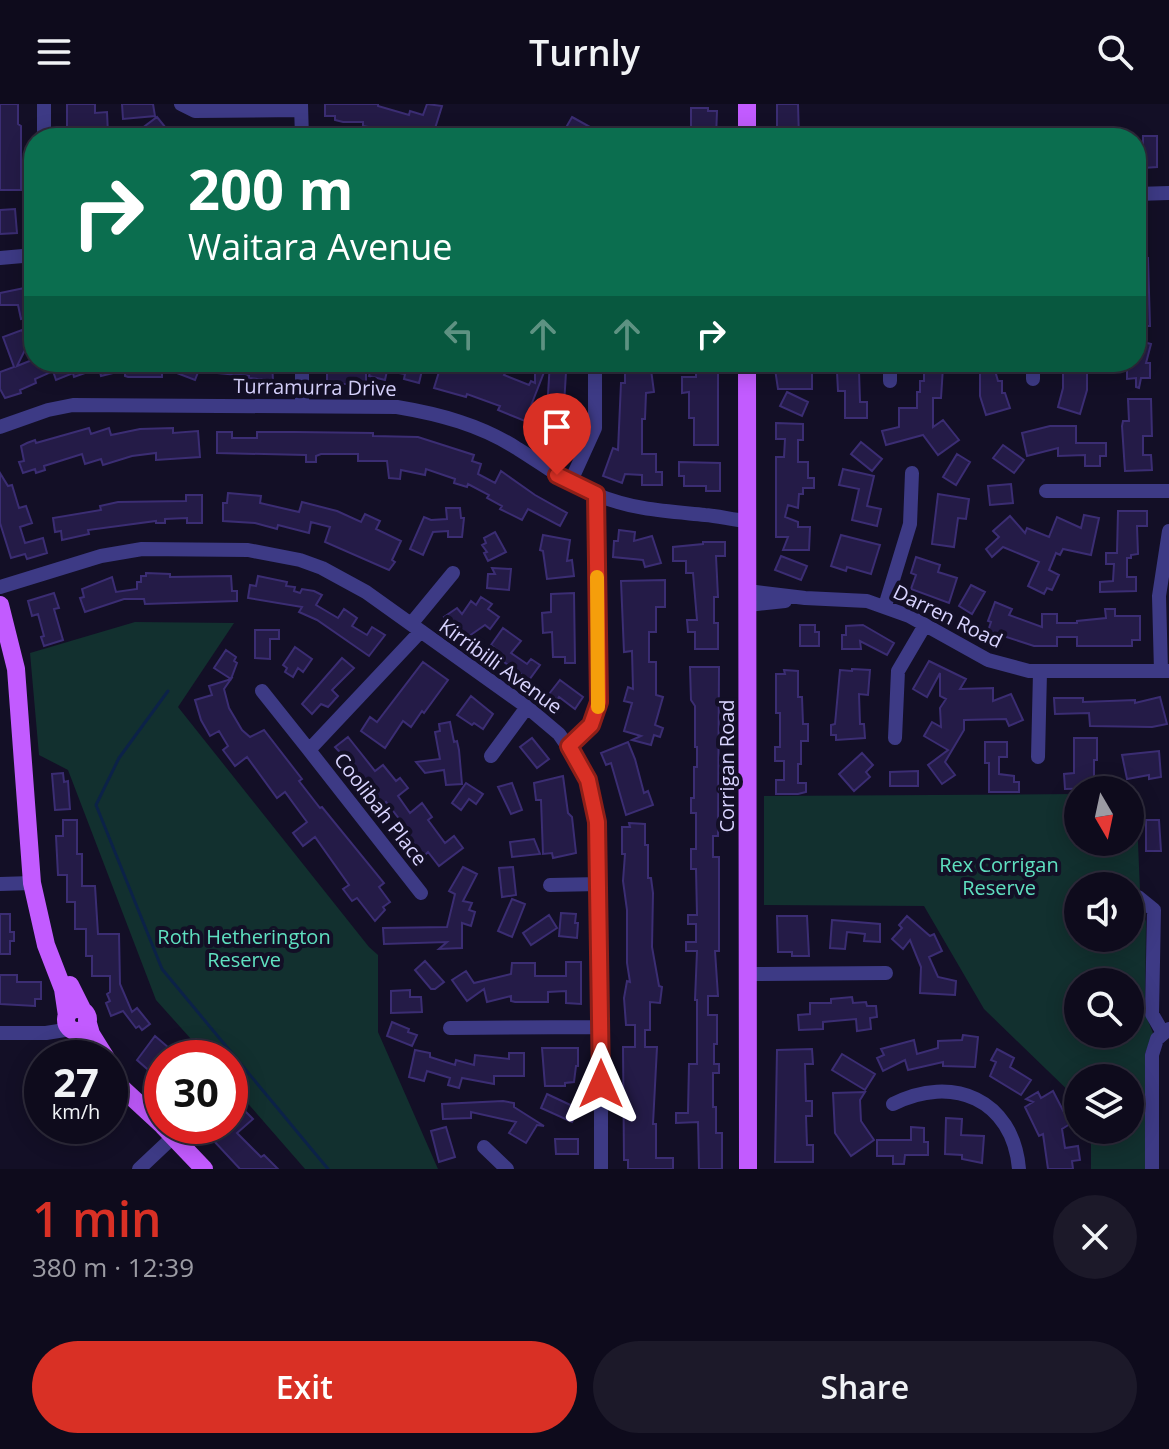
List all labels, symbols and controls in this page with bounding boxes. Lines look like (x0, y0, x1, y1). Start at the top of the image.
text: Turnly (529, 28, 640, 77)
icon: menu (32, 30, 76, 74)
icon: search (1093, 30, 1137, 74)
text: 200 m (188, 150, 354, 226)
icon: right (56, 160, 160, 264)
text: Waitara Avenue (188, 222, 453, 271)
icon: left (437, 312, 481, 356)
icon: ahead (521, 312, 565, 356)
icon: ahead (605, 312, 649, 356)
icon: right (689, 312, 733, 356)
street label: Turramurra Drive (233, 372, 397, 402)
pin (523, 393, 591, 475)
icon: arrive (535, 405, 579, 449)
street label: Darren Road (889, 578, 1007, 654)
street label: Kirribilli Avenue (434, 612, 568, 720)
street label: Corrigan Road (713, 699, 740, 833)
street label: Coolibah Place (328, 747, 434, 871)
north arrow (1064, 776, 1144, 856)
map controls (1064, 776, 1144, 1144)
park label: Rex Corrigan Reserve (939, 851, 1059, 901)
button: sound (1064, 872, 1144, 952)
park label: Roth Hetherington Reserve (157, 923, 331, 973)
button: search (1064, 968, 1144, 1048)
speed limit sign: 30 (144, 1040, 248, 1144)
position arrow (559, 1042, 643, 1126)
text: 27 (53, 1054, 99, 1109)
button: layers (1064, 1064, 1144, 1144)
text: km/h (52, 1098, 100, 1125)
text: 1 min (32, 1186, 162, 1251)
button: close (1053, 1195, 1137, 1279)
text: 380 m · 12:39 (32, 1249, 194, 1285)
button: Exit (32, 1341, 577, 1433)
button: Share (593, 1341, 1137, 1433)

